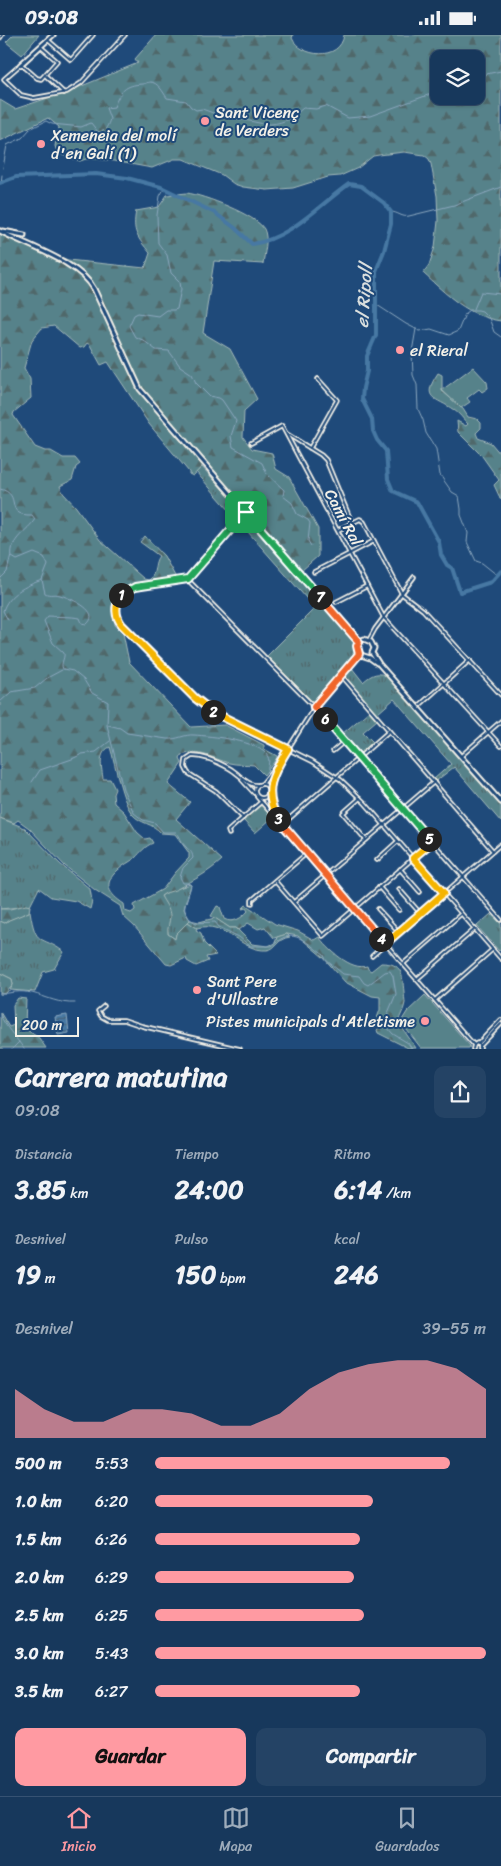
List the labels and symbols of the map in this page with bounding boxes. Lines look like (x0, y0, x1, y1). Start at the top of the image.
place label: Sant Vicenç de Verders (215, 98, 299, 145)
marker: Sant Vicenç de Verders (199, 115, 211, 127)
place label: Xemeneia del molí d'en Galí (1) (50, 121, 179, 168)
marker: Xemeneia del molí d'en Galí (1) (35, 138, 47, 150)
water label: el Ripoll (346, 259, 382, 329)
place label: el Rieral (410, 336, 468, 365)
marker: el Rieral (394, 344, 406, 356)
street label: Camí Ral (316, 483, 371, 551)
pin (225, 491, 267, 533)
pin: 1 (108, 583, 134, 607)
pin: 7 (308, 585, 332, 609)
pin: 2 (200, 699, 226, 725)
pin: 6 (312, 707, 338, 731)
pin: 3 (266, 807, 290, 831)
pin: 5 (416, 827, 442, 851)
pin: 4 (368, 927, 394, 951)
place label: Sant Pere d'Ullastre (207, 967, 278, 1014)
marker: Sant Pere d'Ullastre (191, 984, 203, 996)
place label: Pistes municipals d'Atletisme (206, 1007, 415, 1036)
scale bar (15, 1013, 79, 1037)
marker: Pistes municipals d'Atletisme (419, 1015, 431, 1027)

